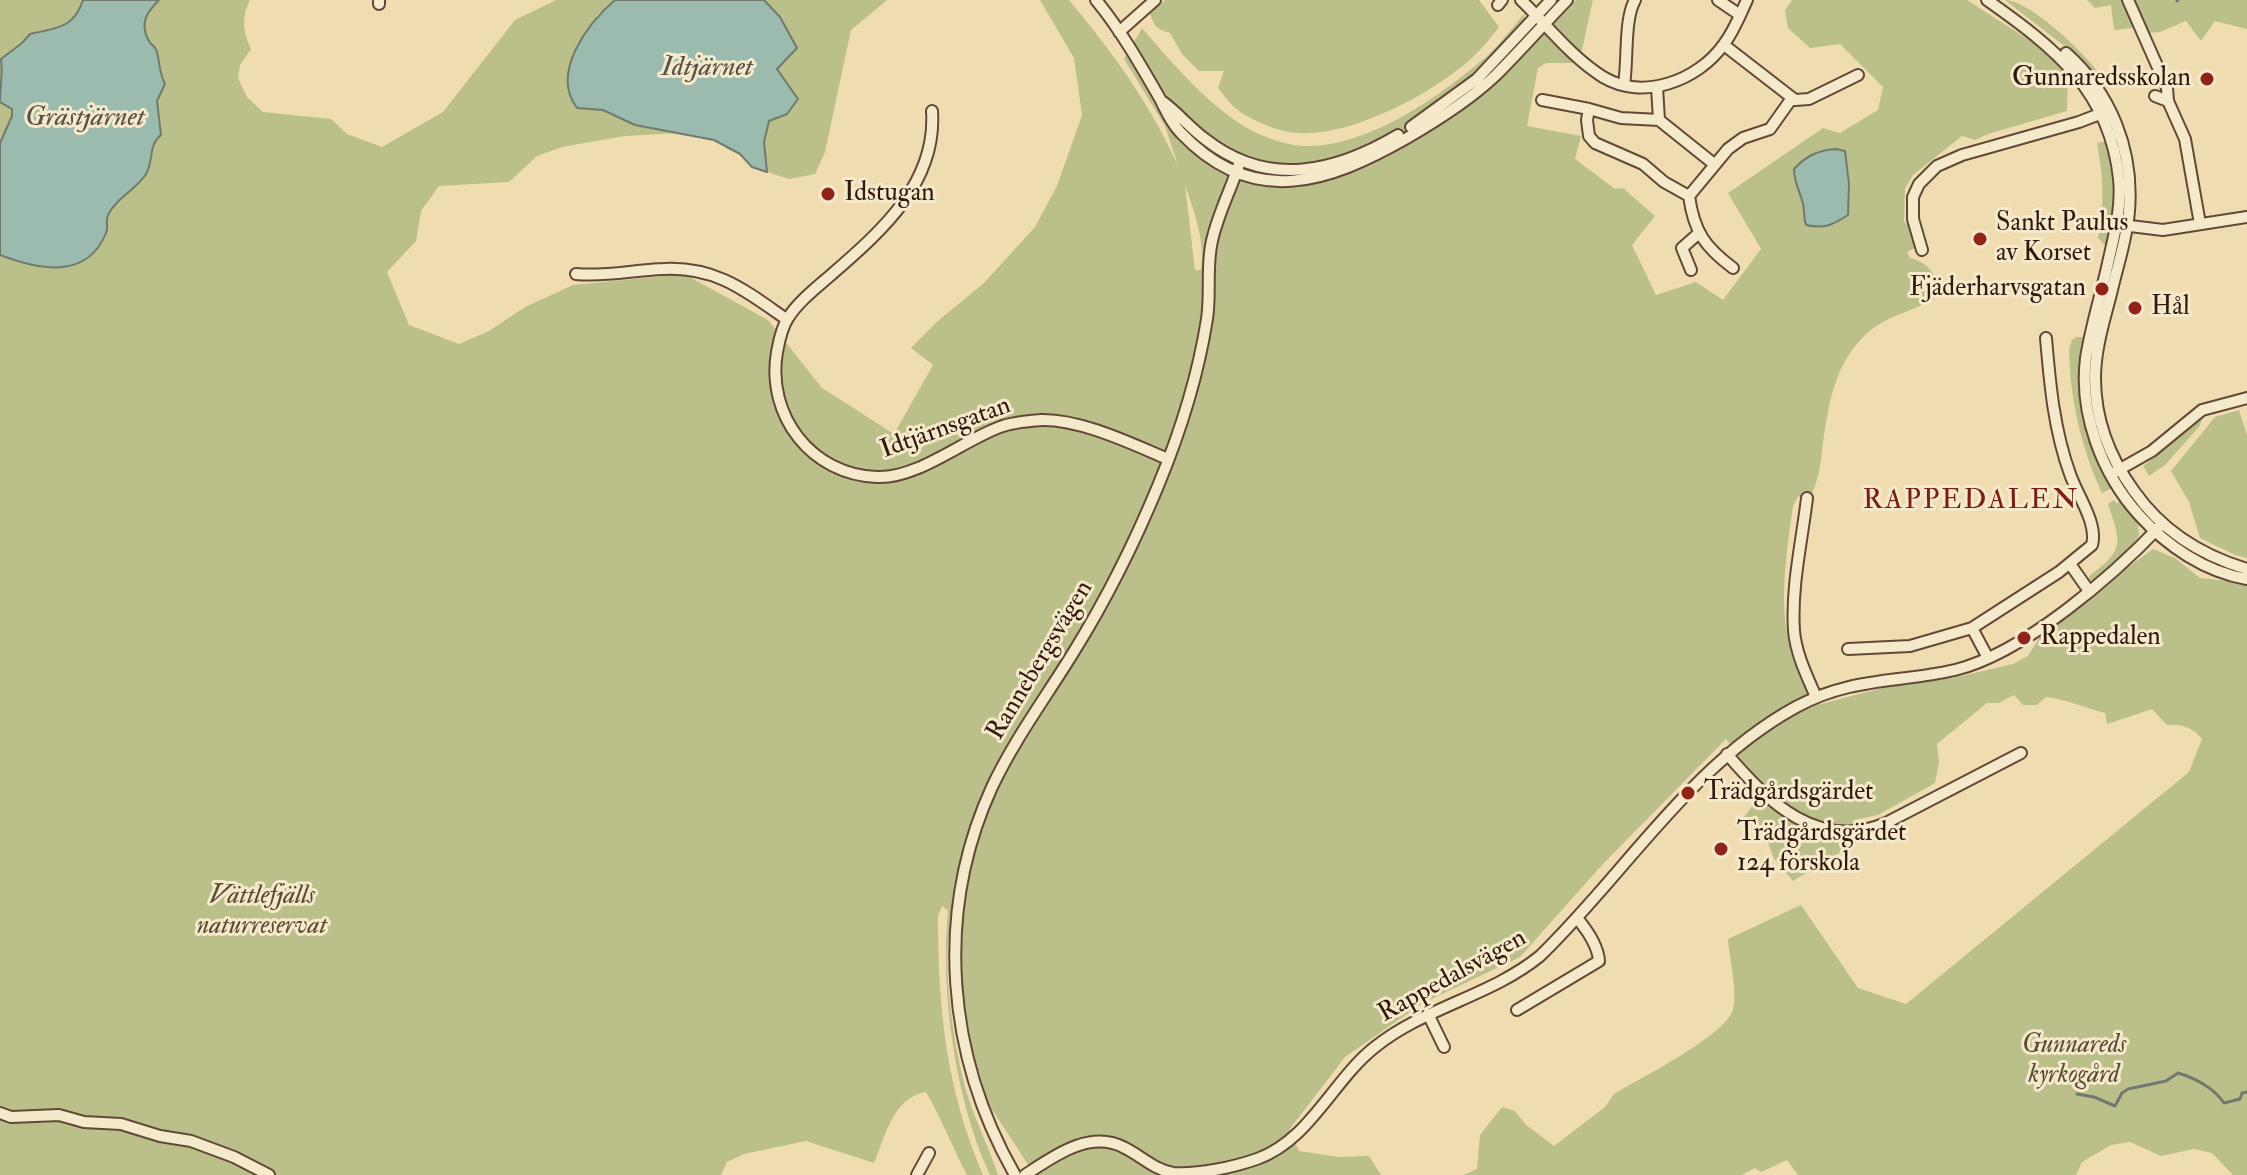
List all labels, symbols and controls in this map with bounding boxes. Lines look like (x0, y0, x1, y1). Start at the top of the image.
water label: Idtjärnet (661, 52, 753, 86)
place label: Gunnaredsskolan (2012, 63, 2191, 95)
marker: Gunnaredsskolan (2198, 70, 2216, 88)
water label: Grästjärnet (25, 102, 145, 136)
place label: Idstugan (844, 178, 935, 210)
marker: Idstugan (819, 185, 837, 203)
place label: Sankt Paulus av Korset (1996, 208, 2128, 270)
marker: Sankt Paulus av Korset (1971, 230, 1989, 248)
place label: Fjäderharvsgatan (1909, 273, 2086, 305)
marker: Fjäderharvsgatan (2093, 280, 2111, 298)
place label: Hål (2151, 292, 2190, 324)
marker: Hål (2126, 299, 2144, 317)
street label: Idtjärnsgatan (877, 391, 1015, 467)
district label: RAPPEDALEN (1863, 485, 2079, 519)
street label: Rannebergsvägen (981, 576, 1101, 746)
place label: Rappedalen (2040, 622, 2161, 654)
marker: Rappedalen (2015, 629, 2033, 647)
place label: Trädgårdsgärdet (1704, 777, 1874, 809)
marker: Trädgårdsgärdet (1679, 784, 1697, 802)
place label: Trädgårdsgärdet 124 förskola (1737, 818, 1907, 880)
marker: Trädgårdsgärdet 124 förskola (1712, 840, 1730, 858)
park label: Vättlefjälls naturreservat (197, 881, 327, 942)
street label: Rappedalsvägen (1374, 924, 1532, 1030)
park label: Gunnareds kyrkogård (2022, 1030, 2126, 1092)

